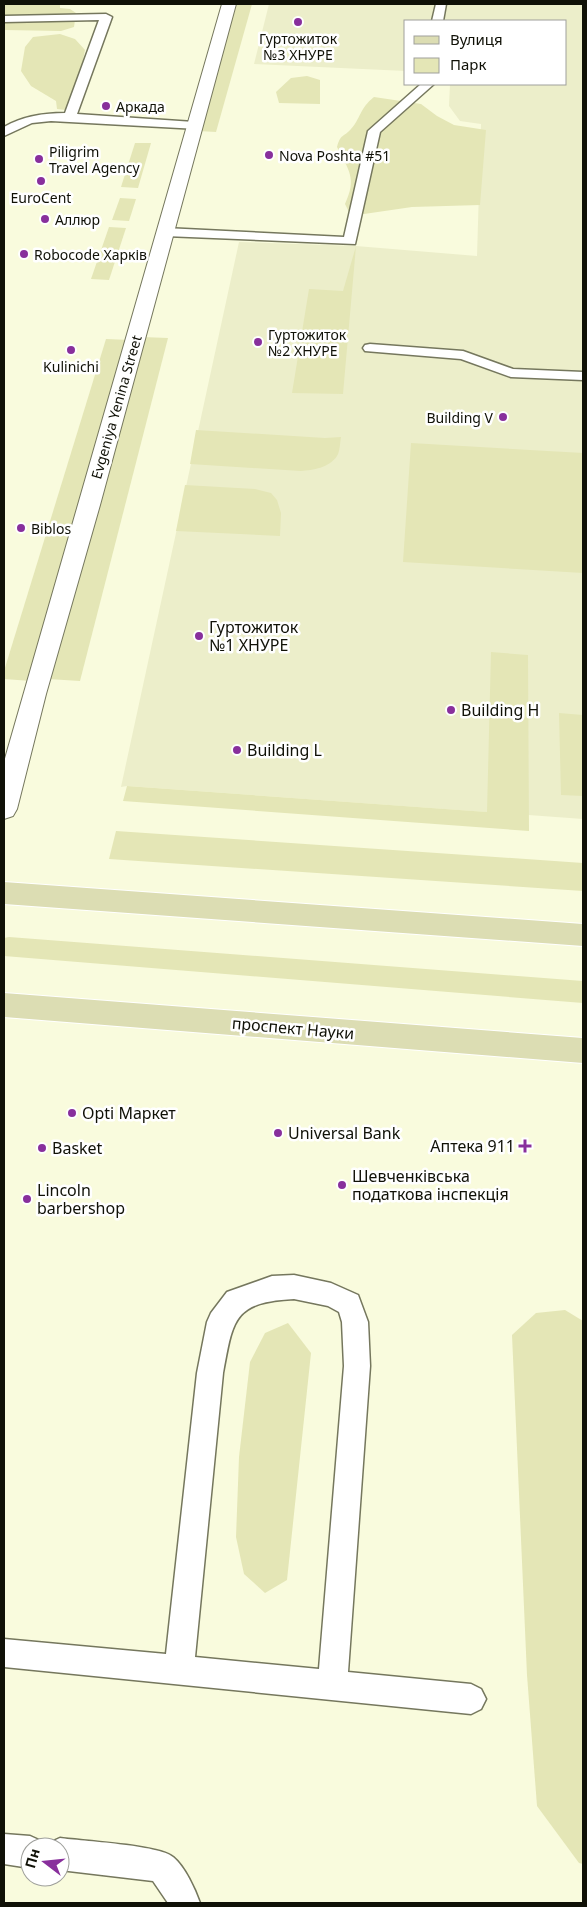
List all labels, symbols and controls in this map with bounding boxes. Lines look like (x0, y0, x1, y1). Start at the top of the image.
marker: Гуртожиток №3 ХНУРЕ (292, 16, 304, 28)
legend (404, 20, 567, 85)
place label: Гуртожиток №3 ХНУРЕ (259, 29, 338, 64)
text: Вулиця (450, 29, 503, 49)
text: Парк (450, 54, 486, 74)
place label: Аркада (116, 97, 165, 116)
marker: Аркада (100, 100, 112, 112)
place label: Piligrim Travel Agency (49, 142, 141, 177)
place label: Nova Poshta #51 (279, 146, 390, 165)
marker: Nova Poshta #51 (263, 149, 275, 161)
marker: Piligrim Travel Agency (33, 153, 45, 165)
marker: EuroCent (35, 175, 47, 187)
place label: EuroCent (11, 188, 71, 207)
place label: Аллюр (55, 210, 100, 229)
marker: Аллюр (39, 213, 51, 225)
place label: Robocode Харків (34, 245, 147, 264)
marker: Robocode Харків (18, 248, 30, 260)
place label: Гуртожиток №2 ХНУРЕ (268, 325, 347, 360)
street label: Evgeniya Yenina Street (86, 333, 146, 481)
marker: Гуртожиток №2 ХНУРЕ (252, 336, 264, 348)
marker: Kulinichi (65, 344, 77, 356)
place label: Kulinichi (43, 357, 99, 376)
place label: Building V (427, 408, 494, 427)
marker: Building V (497, 411, 509, 423)
place label: Biblos (31, 519, 71, 538)
marker: Biblos (15, 522, 27, 534)
place label: Гуртожиток №1 ХНУРЕ (209, 616, 299, 656)
marker: Гуртожиток №1 ХНУРЕ (193, 630, 205, 642)
place label: Building H (461, 699, 539, 721)
marker: Building H (445, 704, 457, 716)
place label: Building L (247, 739, 322, 761)
marker: Building L (231, 744, 243, 756)
street label: проспект Науки (231, 1012, 355, 1044)
place label: Opti Маркет (82, 1102, 176, 1124)
marker: Opti Маркет (66, 1107, 78, 1119)
place label: Universal Bank (288, 1122, 401, 1144)
marker: Universal Bank (272, 1127, 284, 1139)
place label: Аптека 911 (430, 1135, 515, 1157)
place label: Basket (52, 1137, 103, 1159)
marker: Аптека 911 (519, 1140, 531, 1152)
marker: Basket (36, 1142, 48, 1154)
place label: Шевченківська податкова інспекція (352, 1165, 509, 1205)
place label: Lincoln barbershop (37, 1179, 125, 1219)
marker: Шевченківська податкова інспекція (336, 1179, 348, 1191)
marker: Lincoln barbershop (21, 1193, 33, 1205)
north arrow (20, 1837, 70, 1887)
text: Пн (20, 1846, 44, 1870)

